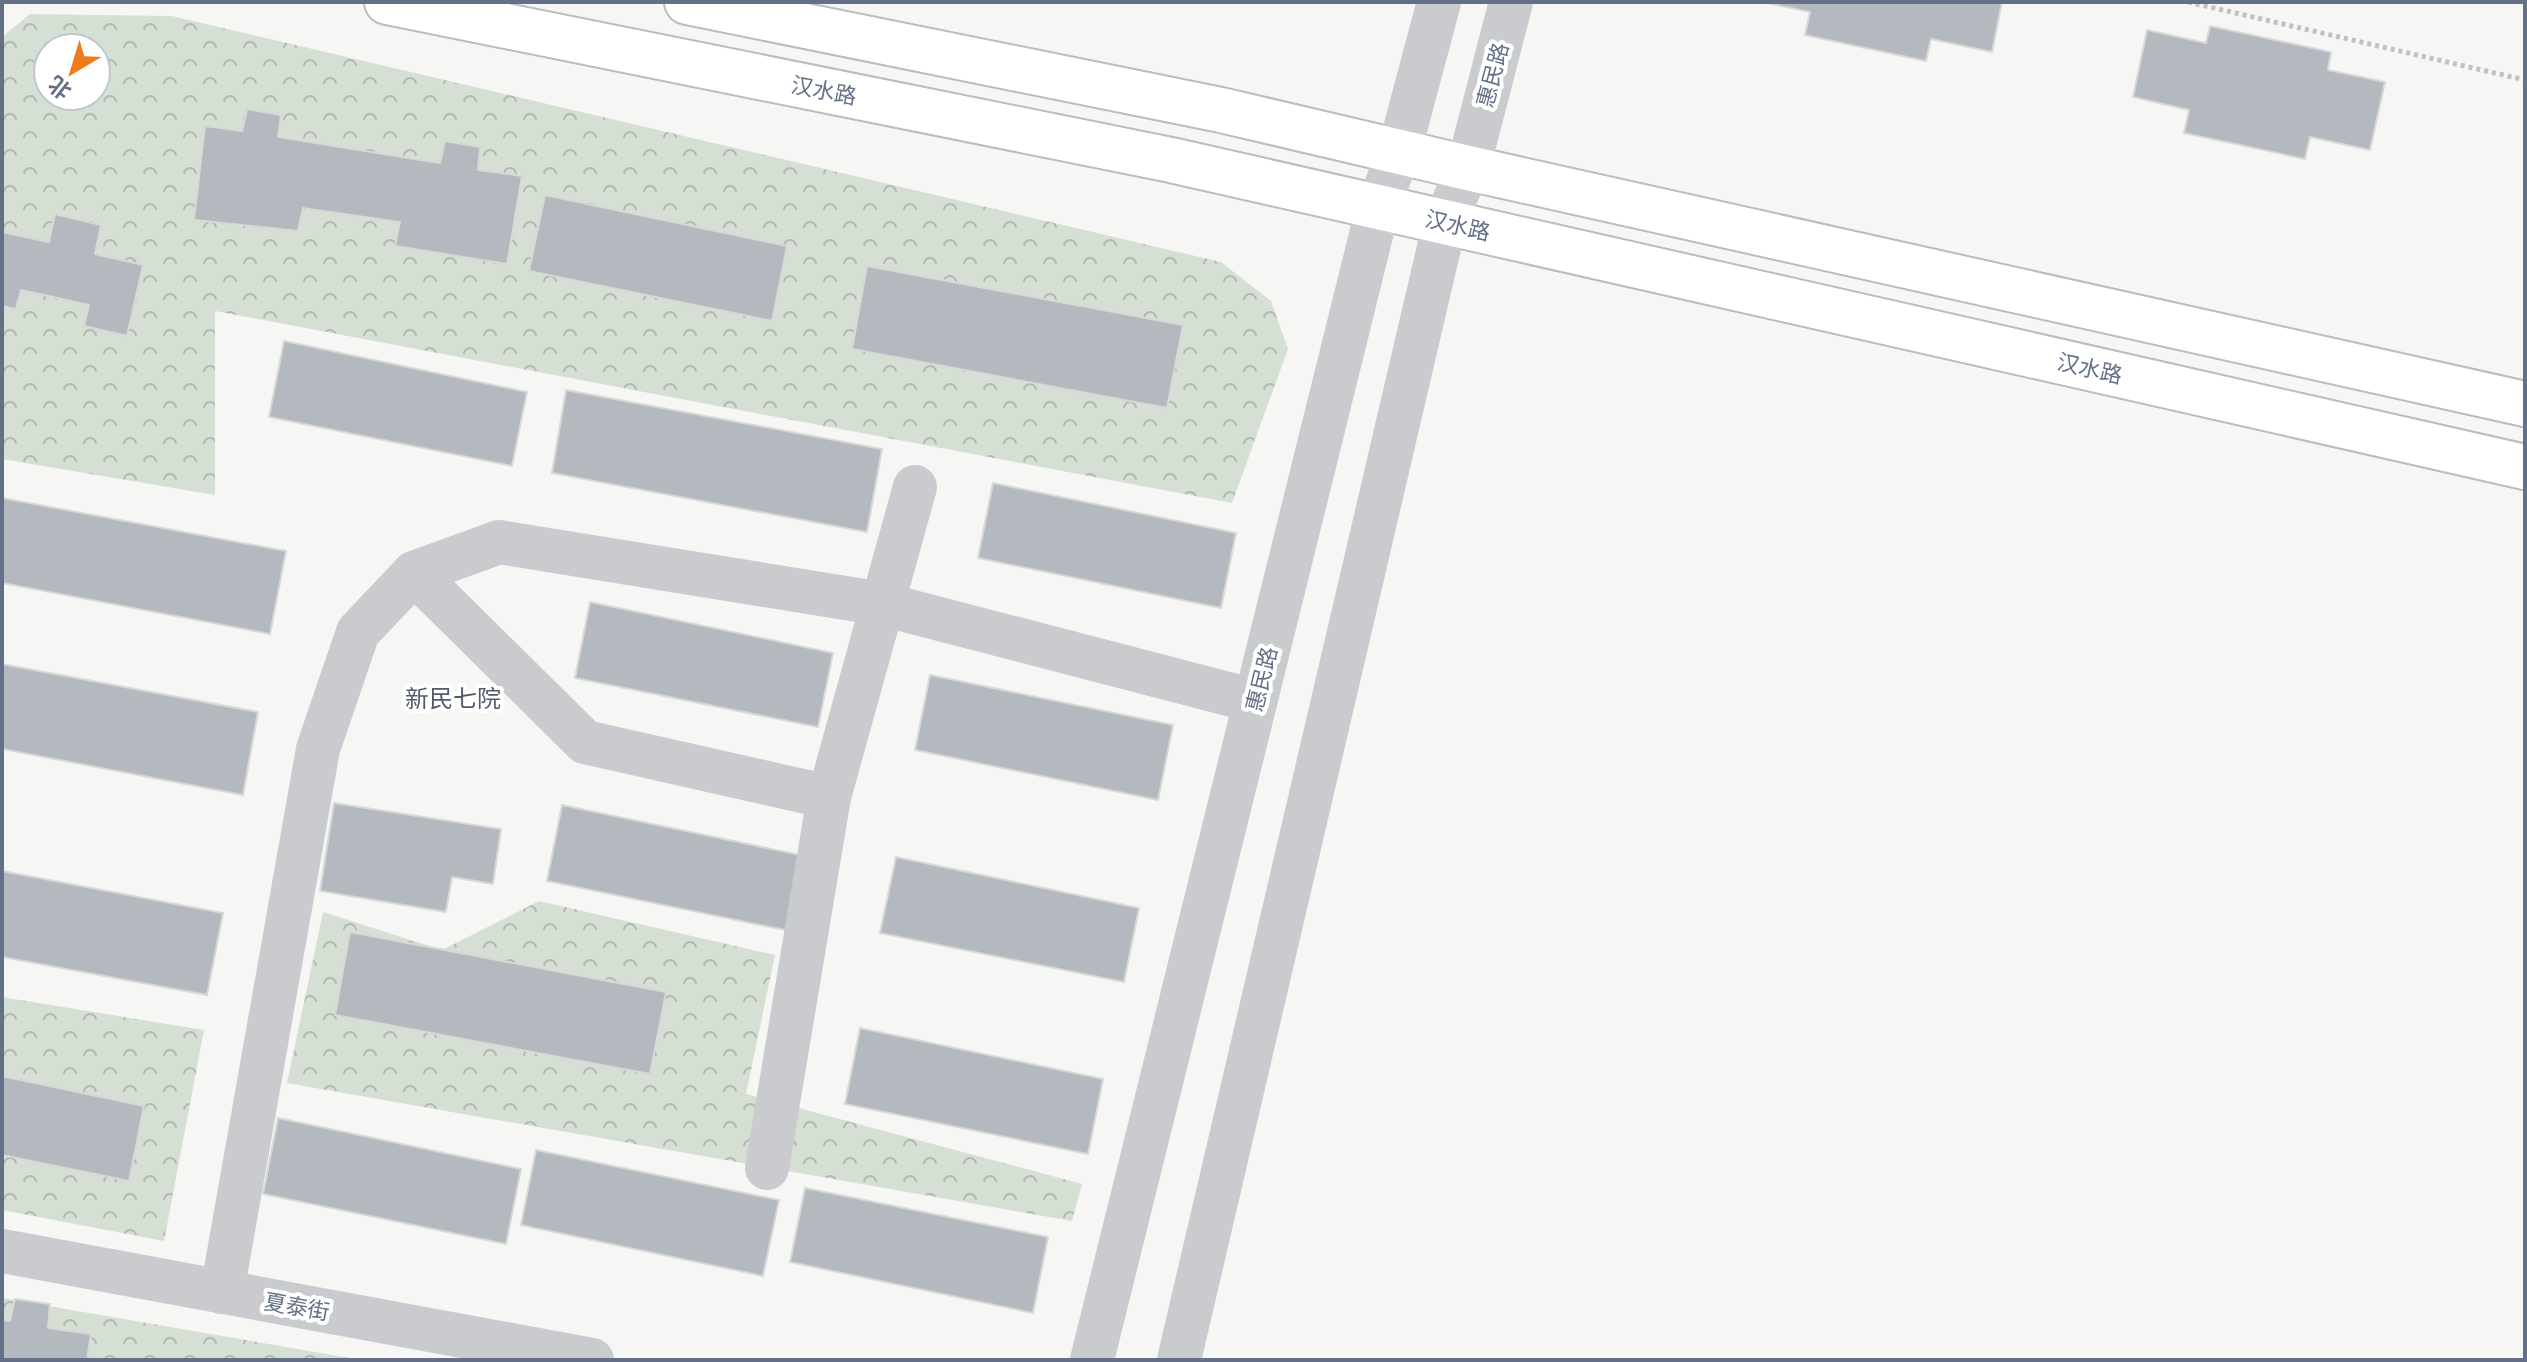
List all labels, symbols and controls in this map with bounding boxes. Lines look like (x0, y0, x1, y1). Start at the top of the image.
north arrow (32, 32, 112, 112)
street label: 惠民路 (1471, 40, 1513, 110)
street label: 汉水路 (789, 71, 859, 109)
text: 北 (43, 72, 76, 105)
street label: 汉水路 (1423, 205, 1493, 245)
street label: 汉水路 (2055, 348, 2125, 388)
street label: 惠民路 (1241, 644, 1281, 714)
district label: 新民七院 (405, 685, 501, 712)
street label: 夏泰街 (262, 1288, 332, 1324)

